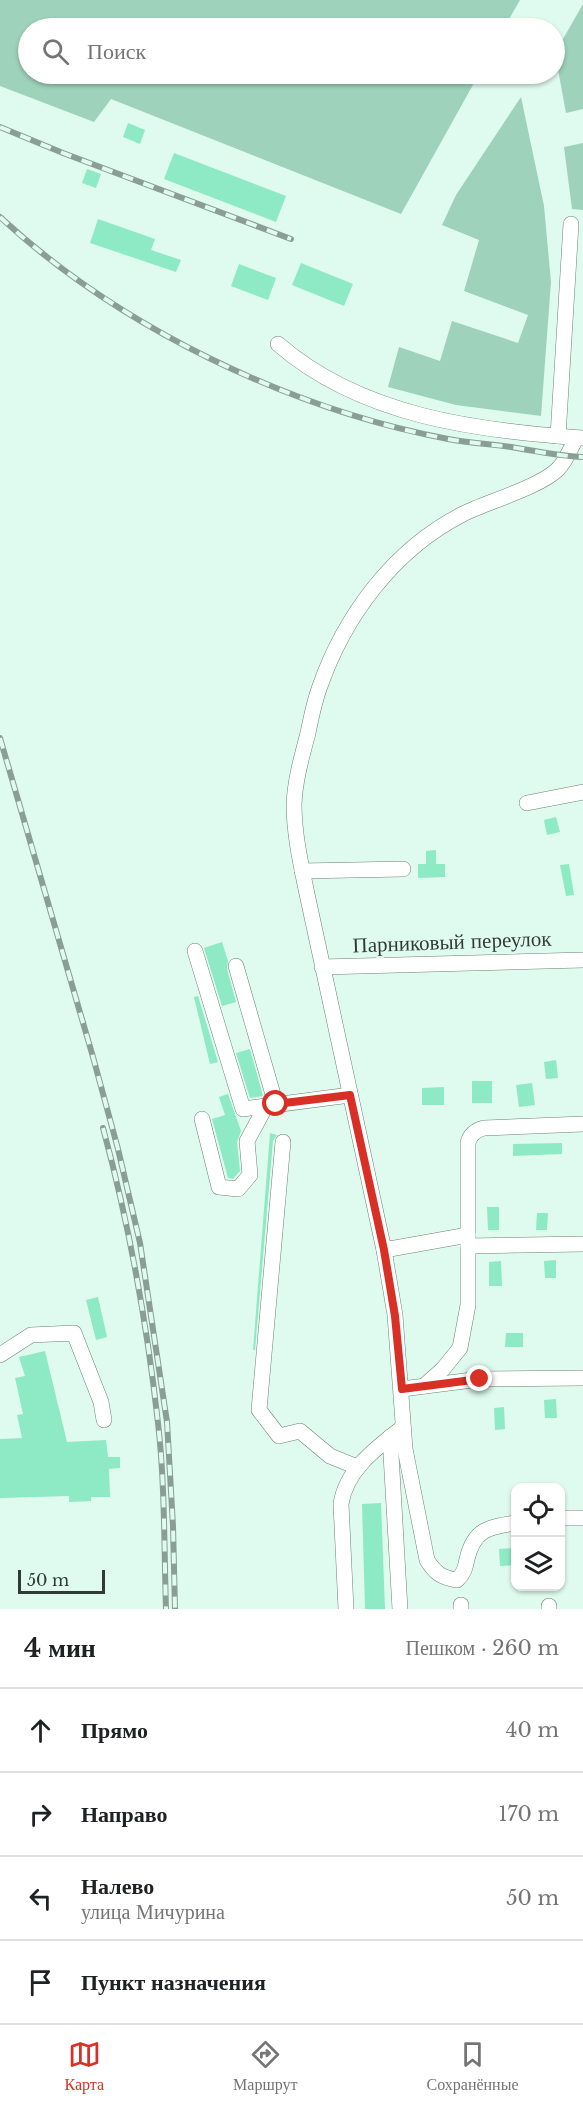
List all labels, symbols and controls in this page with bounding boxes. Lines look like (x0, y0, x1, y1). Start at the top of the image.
search box (18, 18, 565, 84)
icon: search (39, 35, 72, 68)
text: Поиск (87, 38, 146, 65)
street label: Парниковый переулок (352, 926, 553, 958)
route start (262, 1090, 288, 1116)
route end (466, 1365, 492, 1391)
map controls (511, 1483, 565, 1591)
button: locate (511, 1483, 565, 1537)
button: layers (511, 1537, 565, 1591)
scale bar (18, 1567, 105, 1594)
text: 50 m (27, 1570, 69, 1590)
text: 4 мин (24, 1632, 96, 1664)
text: Пешком · 260 m (405, 1636, 559, 1660)
icon: ahead (24, 1714, 57, 1747)
text: Прямо (81, 1717, 148, 1744)
text: 40 m (506, 1718, 559, 1742)
icon: right (24, 1798, 57, 1831)
text: Направо (81, 1801, 167, 1828)
text: 170 m (499, 1802, 559, 1826)
text: Налево (81, 1873, 154, 1900)
icon: left (24, 1882, 57, 1915)
text: 50 m (506, 1886, 559, 1910)
text: улица Мичурина (81, 1900, 225, 1924)
icon: arrive (24, 1966, 57, 1999)
text: Пункт назначения (81, 1969, 266, 1996)
tab: Карта (64, 2038, 104, 2094)
tab: Маршрут (233, 2038, 298, 2094)
tab: Сохранённые (427, 2038, 519, 2094)

